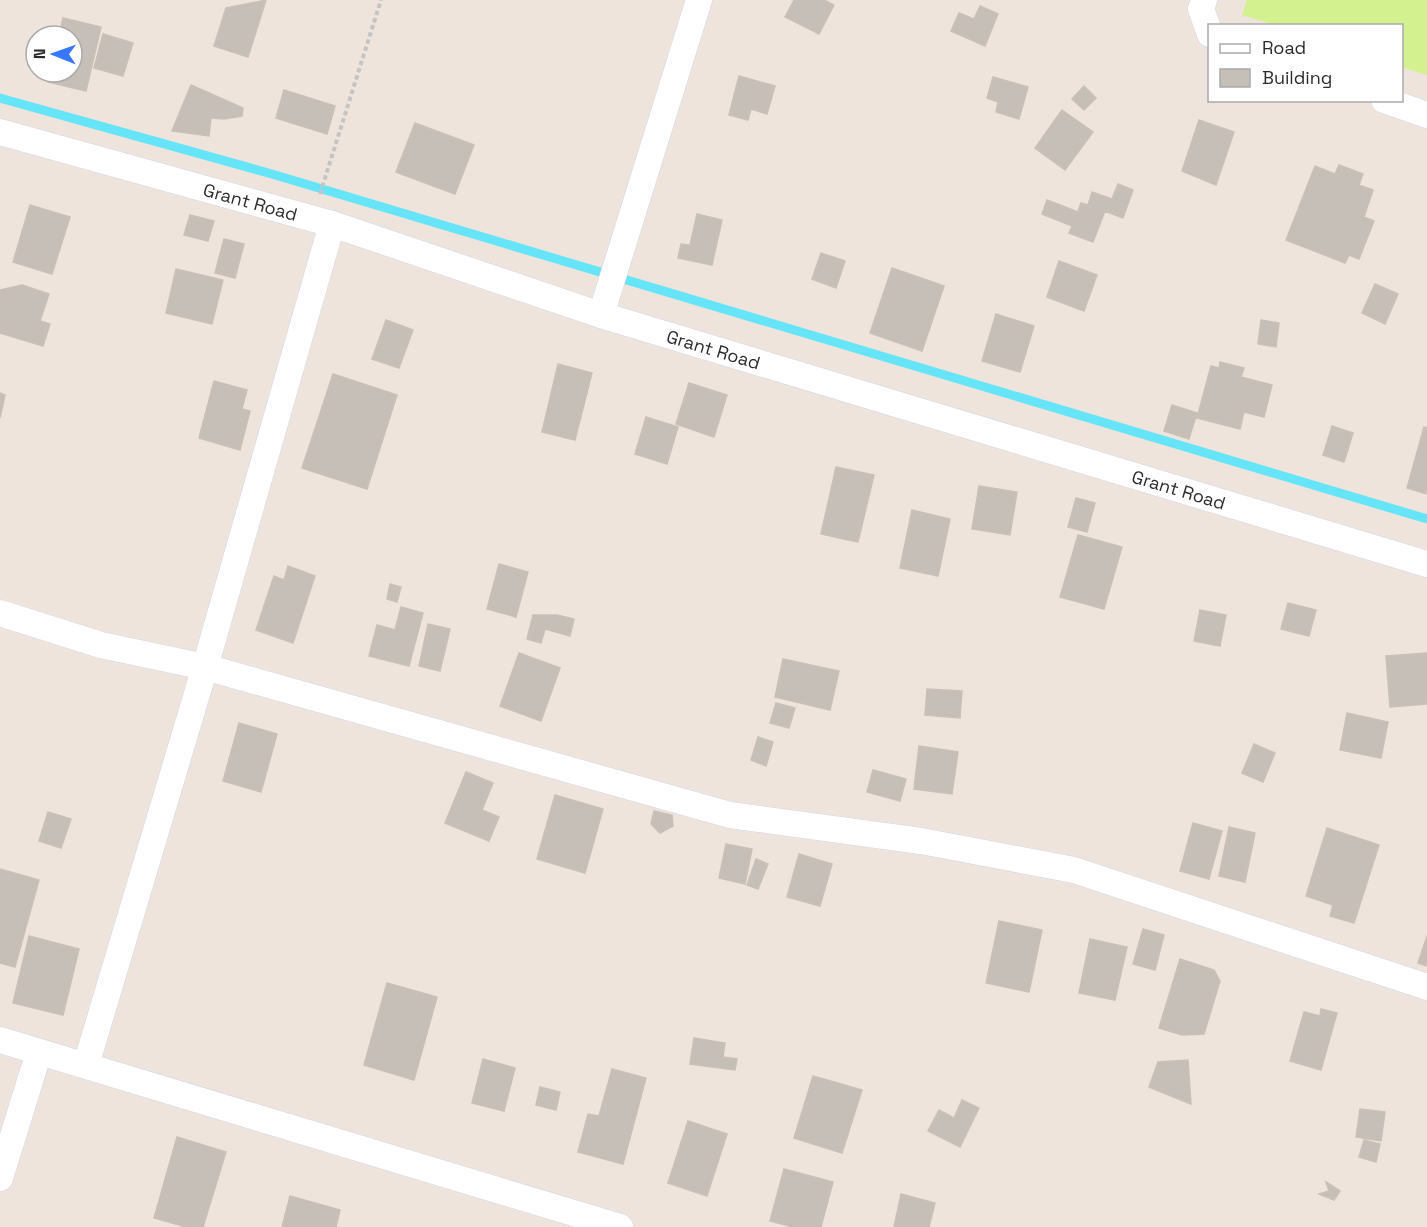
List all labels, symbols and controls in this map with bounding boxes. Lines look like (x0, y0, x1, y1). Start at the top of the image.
north arrow (24, 24, 84, 84)
legend (1208, 24, 1403, 102)
text: Road (1262, 36, 1306, 59)
text: N (29, 48, 50, 59)
text: Building (1262, 66, 1332, 89)
street label: Grant Road (201, 177, 300, 225)
street label: Grant Road (664, 324, 763, 374)
street label: Grant Road (1129, 464, 1228, 514)

